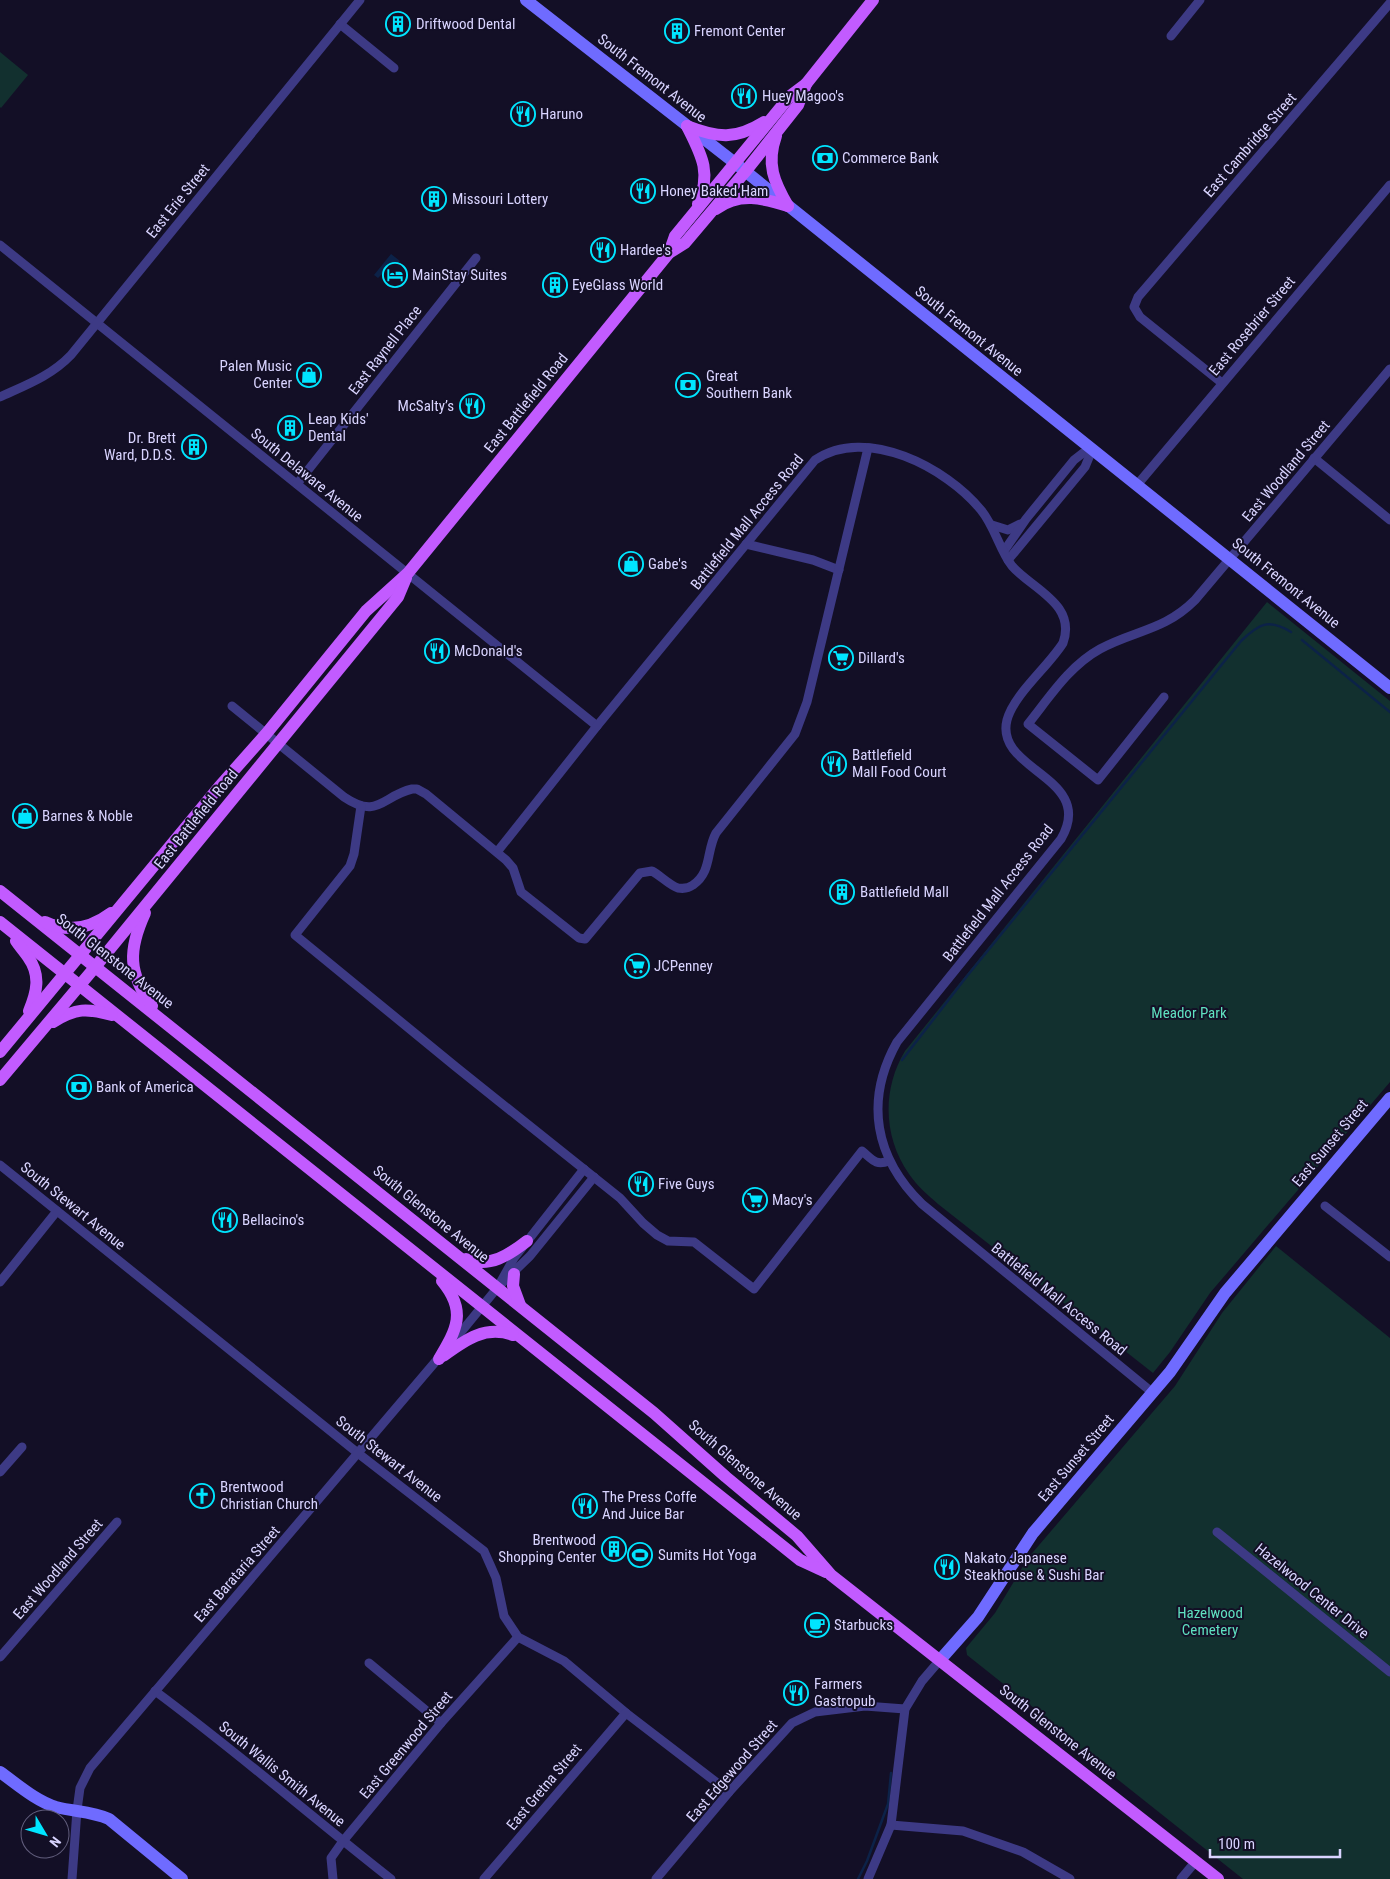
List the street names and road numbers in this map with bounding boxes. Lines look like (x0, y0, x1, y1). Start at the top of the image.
street label: South Fremont Avenue (594, 30, 710, 126)
street label: East Cambridge Street (1200, 89, 1300, 201)
street label: East Erie Street (143, 160, 213, 242)
street label: East Rosebrier Street (1205, 273, 1299, 379)
street label: South Fremont Avenue (912, 282, 1026, 380)
street label: East Raynell Place (345, 302, 425, 398)
street label: East Battlefield Road (480, 350, 572, 456)
street label: East Woodland Street (1238, 417, 1334, 525)
street label: South Delaware Avenue (247, 424, 367, 526)
street label: Battlefield Mall Access Road (687, 451, 807, 593)
street label: South Fremont Avenue (1229, 534, 1343, 632)
street label: East Battlefield Road (150, 766, 242, 872)
street label: Battlefield Mall Access Road (939, 821, 1057, 965)
street label: South Glenstone Avenue (53, 910, 177, 1012)
street label: East Sunset Street (1288, 1096, 1372, 1190)
street label: South Stewart Avenue (17, 1158, 129, 1254)
street label: South Glenstone Avenue (369, 1162, 493, 1266)
street label: Battlefield Mall Access Road (988, 1239, 1130, 1359)
street label: East Sunset Street (1034, 1411, 1118, 1505)
street label: South Stewart Avenue (332, 1412, 446, 1506)
street label: South Glenstone Avenue (685, 1416, 805, 1524)
street label: East Woodland Street (10, 1515, 106, 1623)
street label: East Barataria Street (190, 1522, 284, 1626)
street label: Hazelwood Center Drive (1251, 1540, 1373, 1642)
street label: South Glenstone Avenue (996, 1681, 1120, 1783)
street label: East Greenwood Street (356, 1688, 456, 1802)
street label: East Edgewood Street (683, 1716, 781, 1826)
street label: South Wallis Smith Avenue (215, 1717, 349, 1831)
street label: East Gretna Street (503, 1740, 585, 1834)

